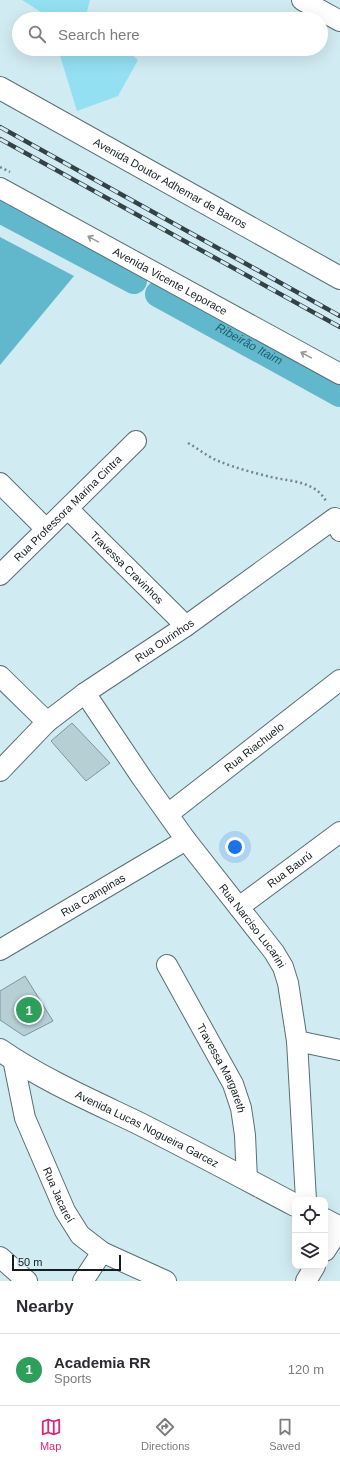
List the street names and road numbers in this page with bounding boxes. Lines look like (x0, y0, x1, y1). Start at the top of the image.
street label: Avenida Doutor Adhemar de Barros (91, 136, 249, 231)
street label: Avenida Vicente Leporace (111, 245, 229, 317)
street label: Rua Professora Marina Cintra (12, 452, 124, 564)
street label: Travessa Cravinhos (88, 529, 166, 606)
street label: Rua Ourinhos (133, 616, 196, 664)
street label: Rua Riachuelo (222, 720, 286, 774)
street label: Rua Baurú (265, 849, 314, 890)
street label: Rua Campinas (59, 871, 128, 919)
street label: Rua Narciso Lucarini (217, 882, 288, 970)
street label: Travessa Margareth (195, 1022, 248, 1114)
street label: Avenida Lucas Nogueira Garcez (74, 1088, 221, 1170)
street label: Rua Jacareí (41, 1165, 77, 1225)

